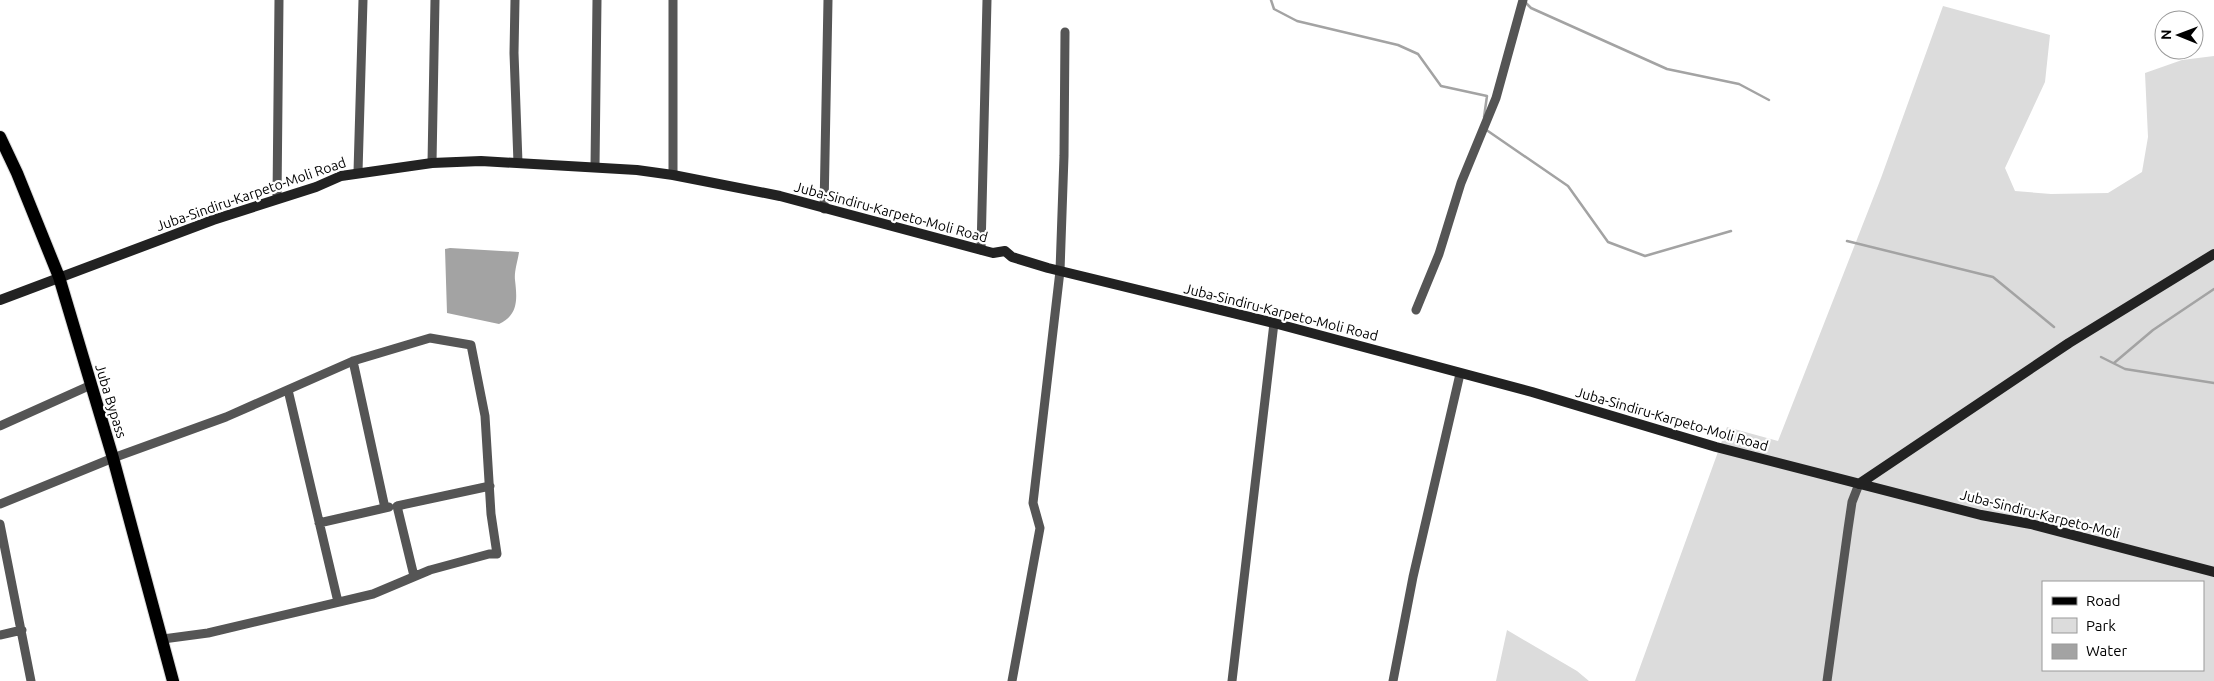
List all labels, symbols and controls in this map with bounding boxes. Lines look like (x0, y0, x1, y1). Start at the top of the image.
north arrow (2154, 10, 2204, 60)
text: N (2158, 29, 2174, 40)
street label: Juba-Sindiru-Karpeto-Moli Road (154, 154, 348, 234)
street label: Juba-Sindiru-Karpeto-Moli Road (793, 178, 989, 246)
street label: Juba-Sindiru-Karpeto-Moli Road (1182, 280, 1380, 344)
street label: Juba Bypass (92, 362, 130, 440)
street label: Juba-Sindiru-Karpeto-Moli Road (1574, 384, 1770, 454)
street label: Juba-Sindiru-Karpeto-Moli (1958, 486, 2122, 542)
legend (2042, 581, 2204, 671)
text: Road (2086, 592, 2121, 609)
text: Park (2086, 617, 2116, 634)
text: Water (2086, 642, 2127, 659)

